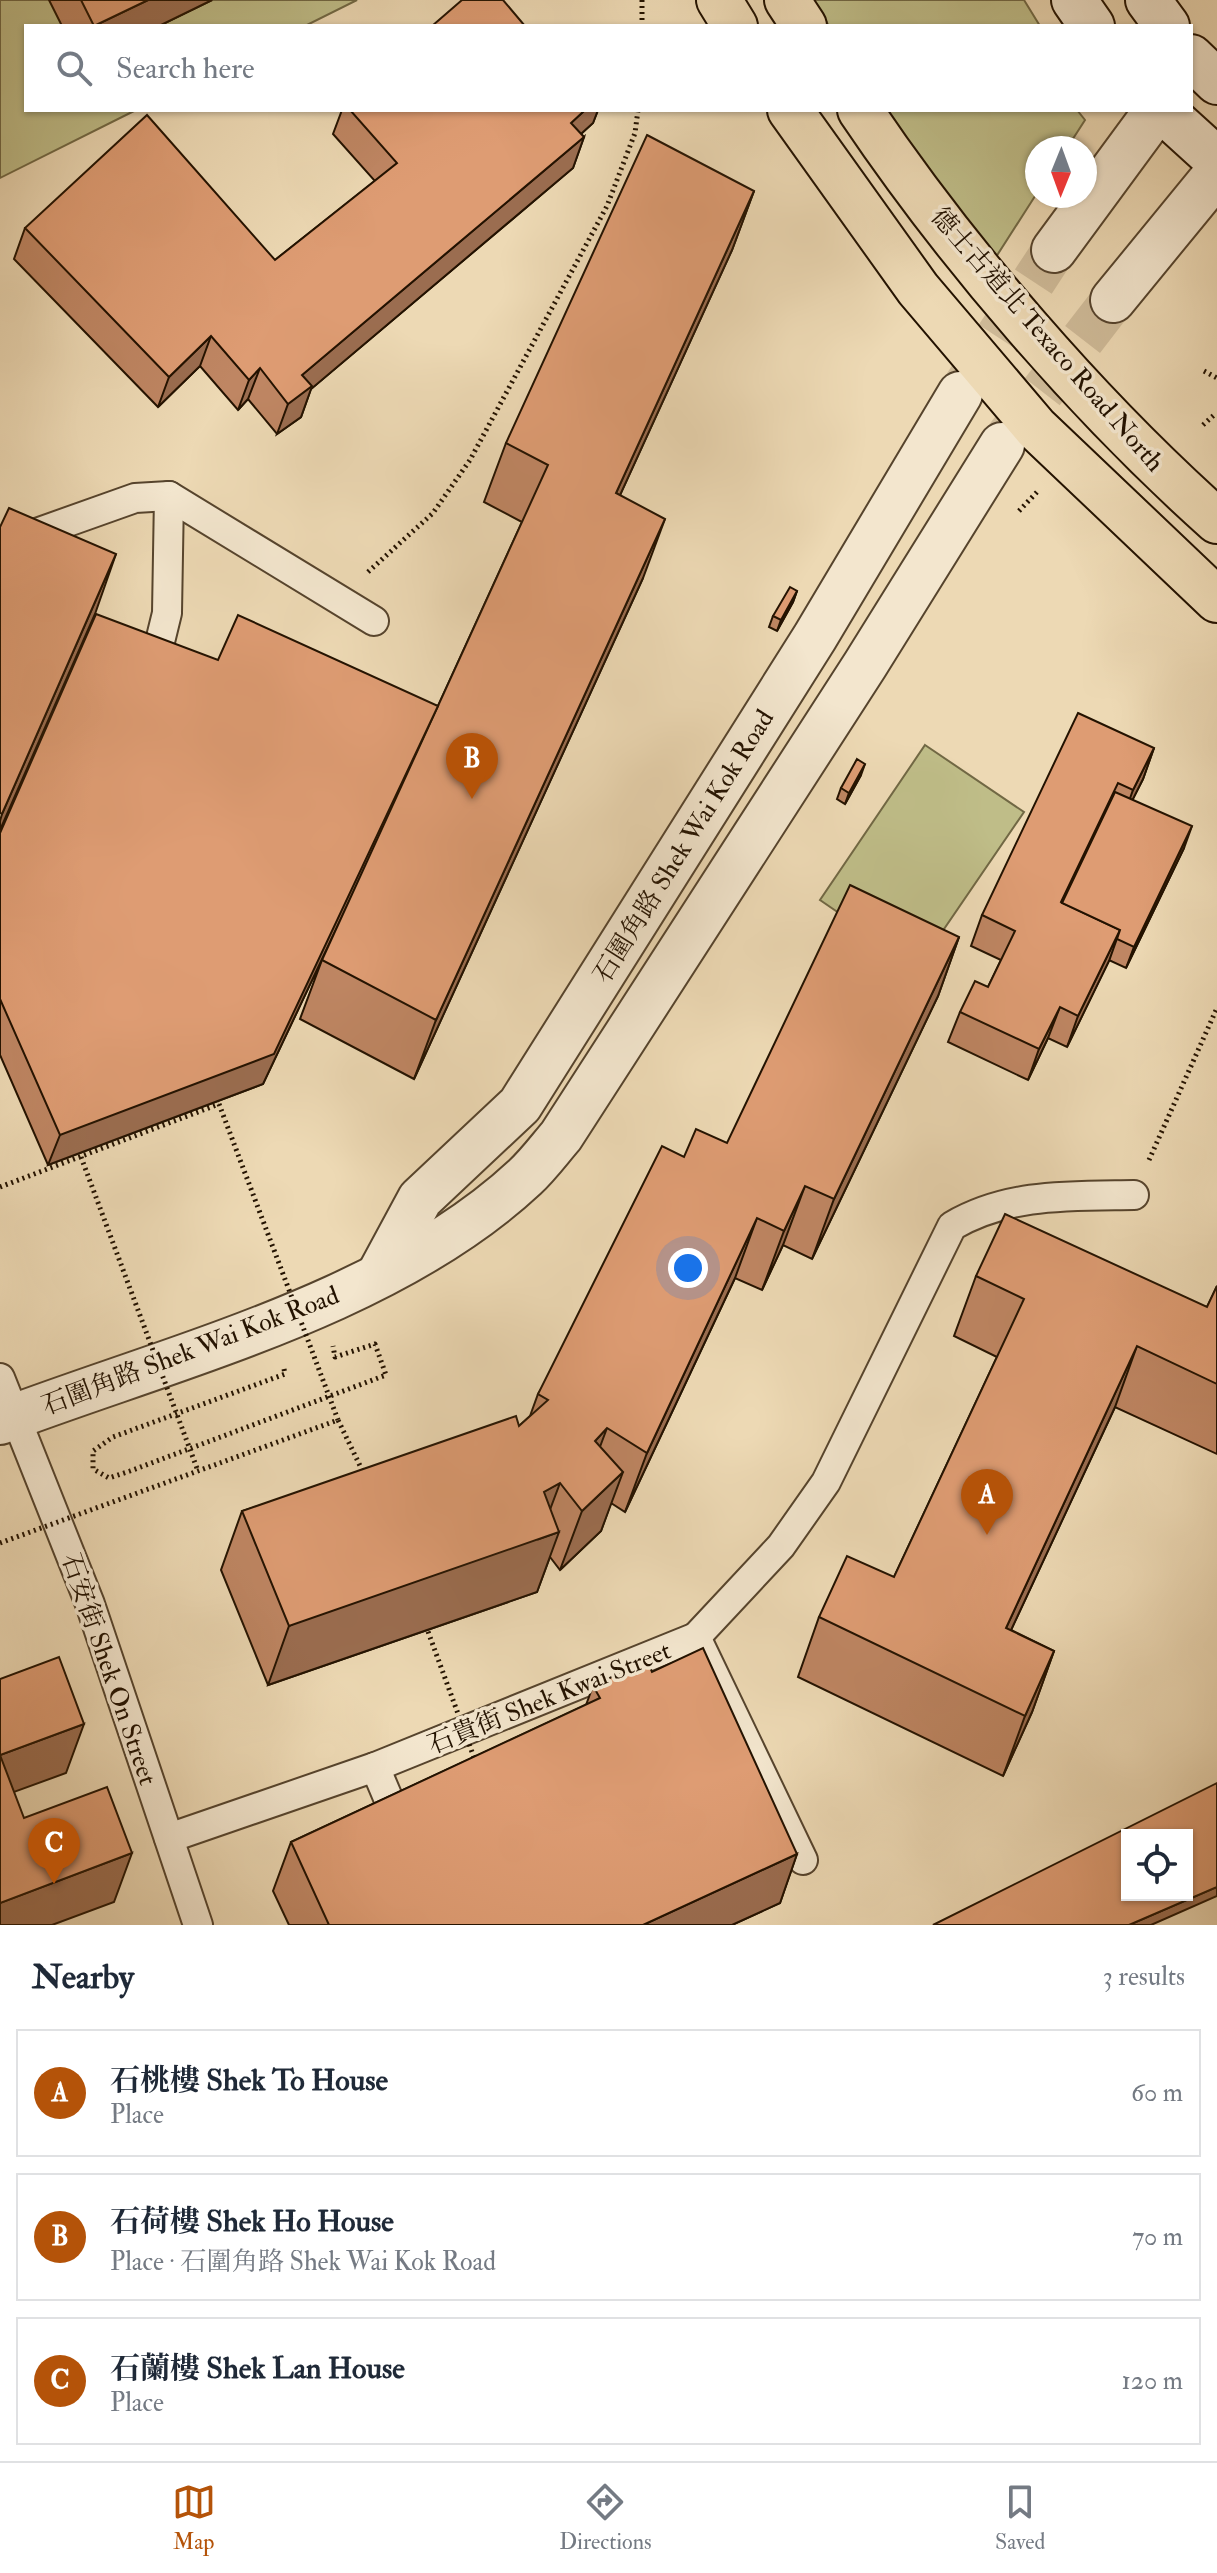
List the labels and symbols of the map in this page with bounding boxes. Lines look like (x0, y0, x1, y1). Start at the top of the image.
north arrow (1025, 136, 1097, 208)
street label: 德士古道北 Texaco Road North (924, 201, 1171, 479)
street label: 石圍角路 Shek Wai Kok Road (587, 704, 781, 989)
pin: B (446, 733, 498, 799)
your location (668, 1248, 708, 1288)
street label: 石圍角路 Shek Wai Kok Road (37, 1279, 344, 1422)
pin: A (961, 1469, 1013, 1535)
street label: 石安街 Shek On Street (54, 1549, 164, 1789)
street label: 石貴街 Shek Kwai Street (423, 1635, 676, 1761)
pin: C (28, 1818, 80, 1884)

